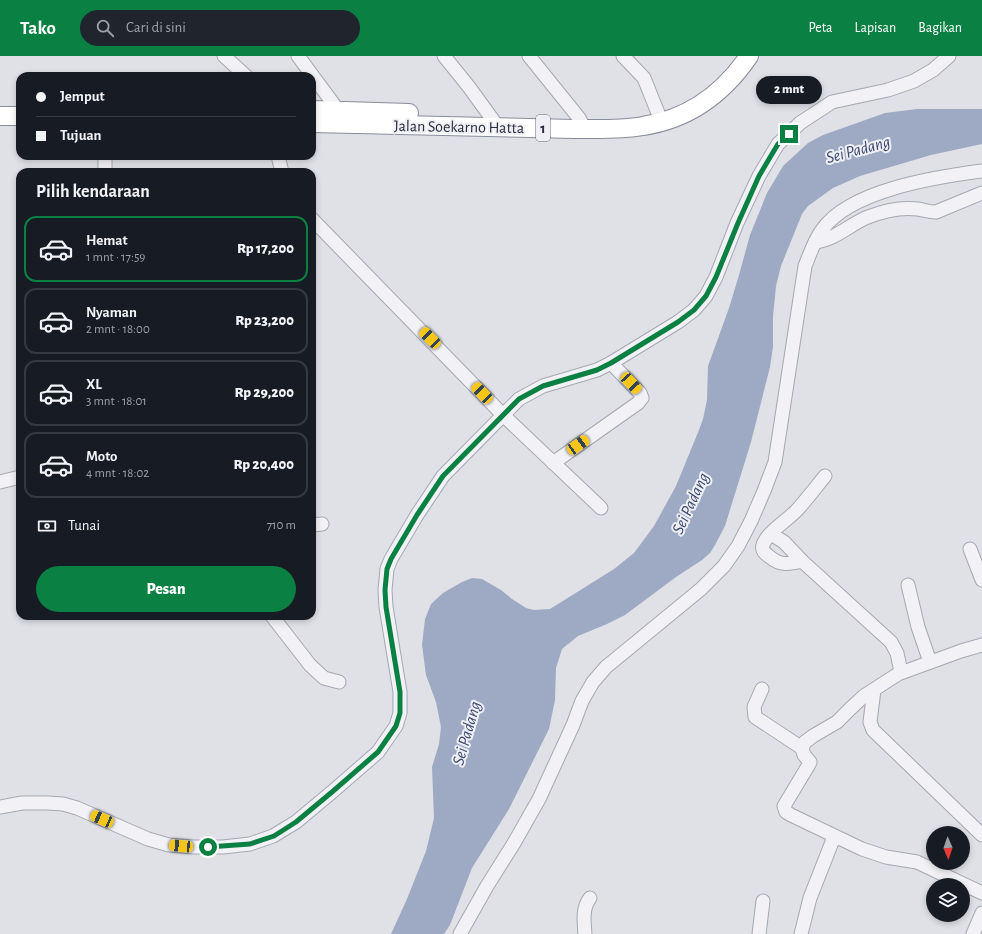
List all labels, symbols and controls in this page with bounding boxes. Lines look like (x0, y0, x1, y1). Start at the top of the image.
search box (80, 10, 360, 46)
icon: search (94, 17, 116, 39)
text: Tako (20, 19, 56, 38)
text: Cari di sini (126, 20, 186, 35)
text: Peta (809, 21, 833, 35)
text: Lapisan (855, 21, 896, 35)
text: Bagikan (918, 21, 962, 35)
callout: 2 mnt (756, 76, 822, 104)
text: 2 mnt (774, 83, 804, 96)
text: Jemput (60, 89, 105, 104)
road number: 1 (536, 115, 550, 141)
street label: Jalan Soekarno Hatta (394, 118, 524, 136)
route end (780, 125, 798, 143)
text: Tujuan (60, 128, 102, 143)
water label: Sei Padang (824, 133, 892, 166)
text: Pilih kendaraan (36, 183, 150, 201)
icon: car (38, 231, 74, 267)
text: Hemat (86, 233, 128, 248)
text: Rp 17,200 (237, 241, 294, 256)
text: 1 mnt · 17:59 (86, 251, 145, 264)
icon: car (38, 303, 74, 339)
text: Nyaman (86, 305, 137, 320)
text: Rp 23,200 (235, 313, 294, 328)
text: 2 mnt · 18:00 (86, 323, 150, 336)
car (417, 325, 443, 351)
car (618, 370, 644, 396)
icon: car (38, 375, 74, 411)
text: XL (86, 377, 102, 392)
car (469, 380, 495, 406)
text: Rp 29,200 (235, 385, 294, 400)
text: 3 mnt · 18:01 (86, 395, 147, 408)
car (565, 433, 591, 457)
icon: car (38, 447, 74, 483)
text: Moto (86, 449, 118, 464)
text: Rp 20,400 (234, 457, 294, 472)
text: 4 mnt · 18:02 (86, 467, 149, 480)
water label: Sei Padang (669, 470, 712, 537)
icon: cash (36, 515, 58, 537)
text: Tunai (68, 518, 100, 533)
text: 710 m (267, 519, 296, 532)
button: Pesan (36, 566, 296, 612)
water label: Sei Padang (449, 699, 484, 767)
car (89, 809, 115, 829)
north arrow (926, 826, 970, 870)
map controls (926, 826, 970, 922)
route start (199, 838, 217, 856)
car (169, 839, 193, 853)
button: layers (926, 878, 970, 922)

